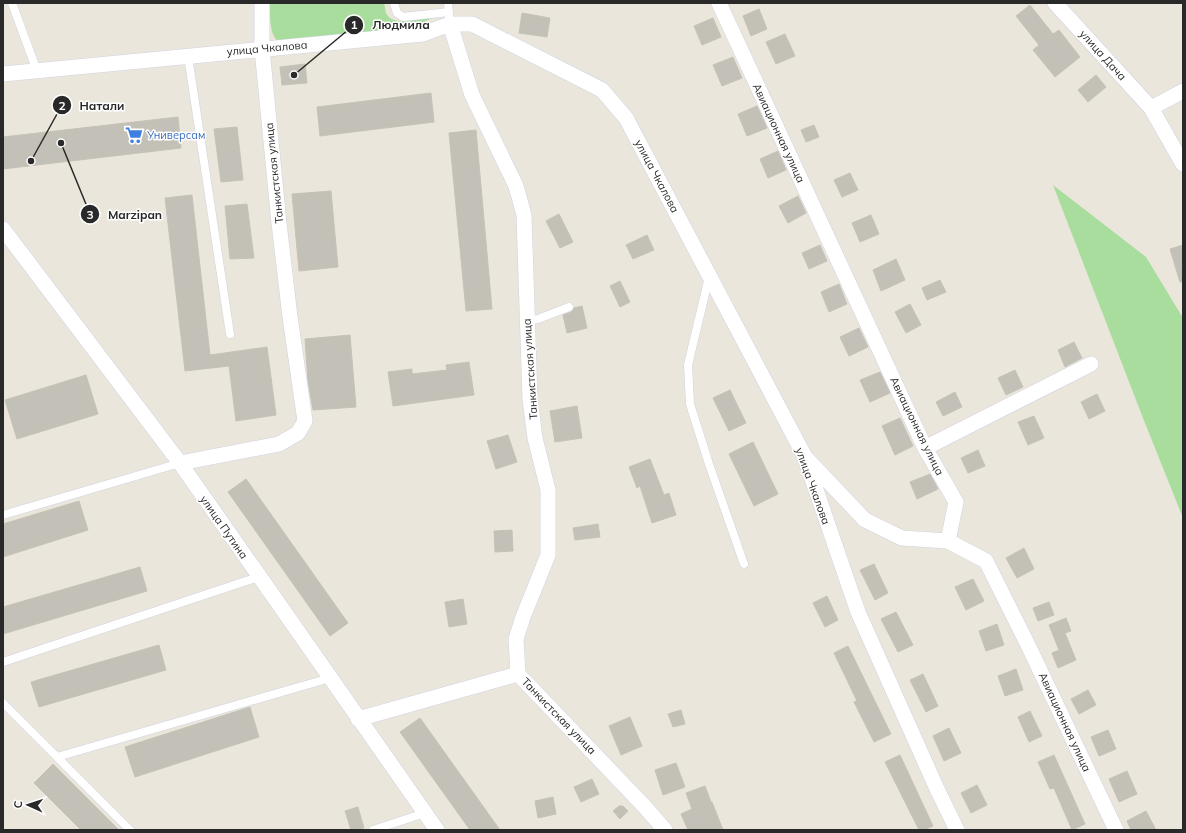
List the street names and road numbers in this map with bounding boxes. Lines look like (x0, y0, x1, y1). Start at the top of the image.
street label: улица Дача (1077, 27, 1129, 83)
street label: улица Чкалова (226, 38, 308, 58)
street label: Авиационная улица (750, 81, 808, 185)
street label: Танкистская улица (262, 122, 286, 224)
street label: улица Чкалова (632, 137, 682, 215)
street label: Танкистская улица (519, 318, 541, 420)
street label: Авиационная улица (887, 374, 947, 478)
street label: улица Чкалова (793, 446, 833, 526)
street label: улица Путина (197, 493, 251, 561)
street label: Авиационная улица (1036, 670, 1094, 774)
street label: Танкистская улица (519, 675, 599, 757)

